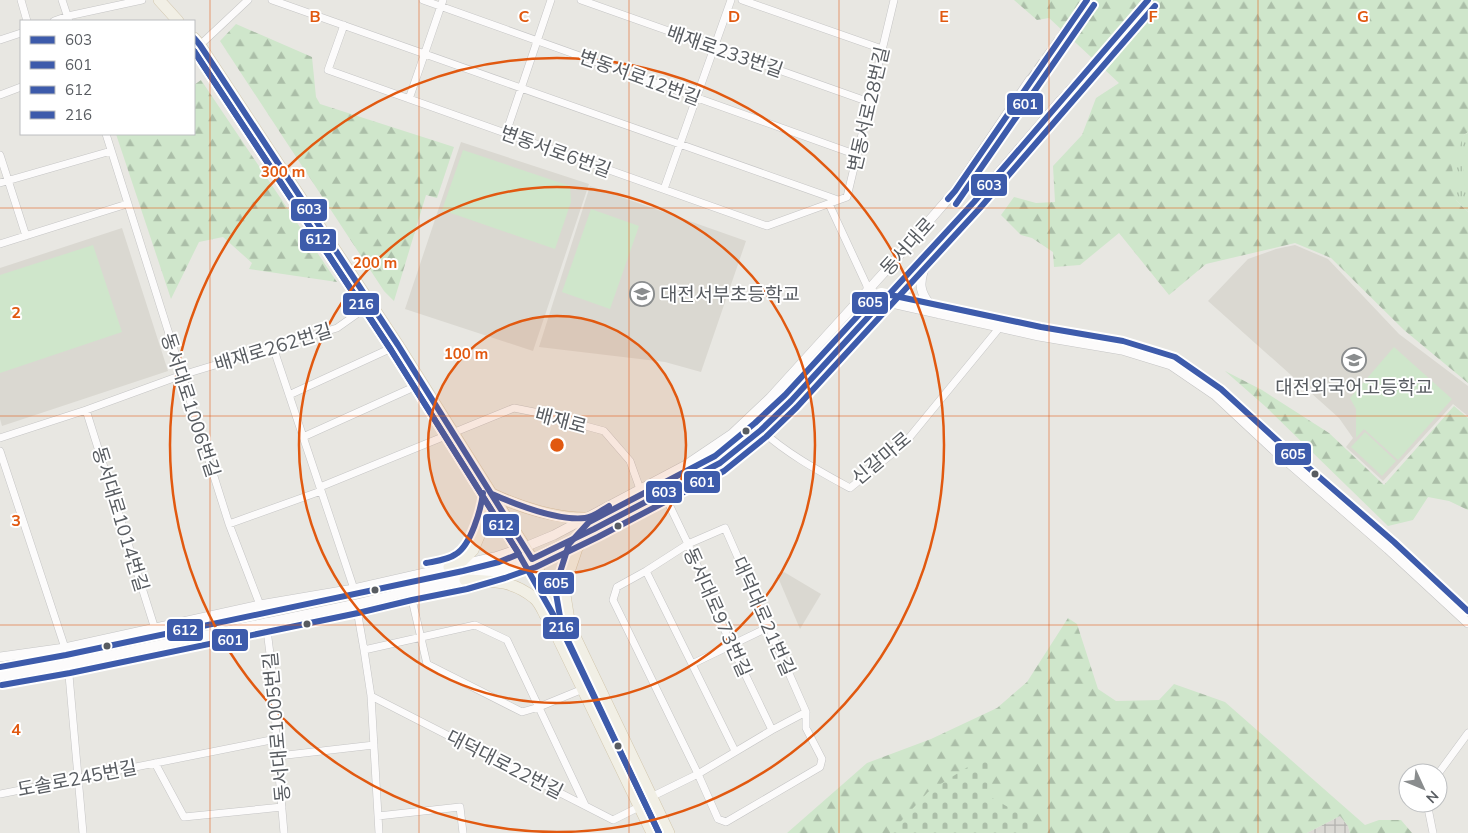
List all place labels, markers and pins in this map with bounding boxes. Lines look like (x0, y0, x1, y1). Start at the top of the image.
school or university icon: 대전서부초등학교 (629, 281, 655, 307)
place label: 대전서부초등학교 (660, 282, 800, 306)
school or university icon: 대전외국어고등학교 (1341, 347, 1367, 373)
place label: 대전외국어고등학교 (1275, 375, 1433, 399)
unlabelled marker (741, 426, 751, 436)
centre of rings (548, 436, 566, 454)
unlabelled marker (1310, 469, 1320, 479)
unlabelled marker (613, 521, 623, 531)
unlabelled marker (370, 585, 380, 595)
unlabelled marker (302, 619, 312, 629)
unlabelled marker (102, 641, 112, 651)
unlabelled marker (613, 741, 623, 751)

